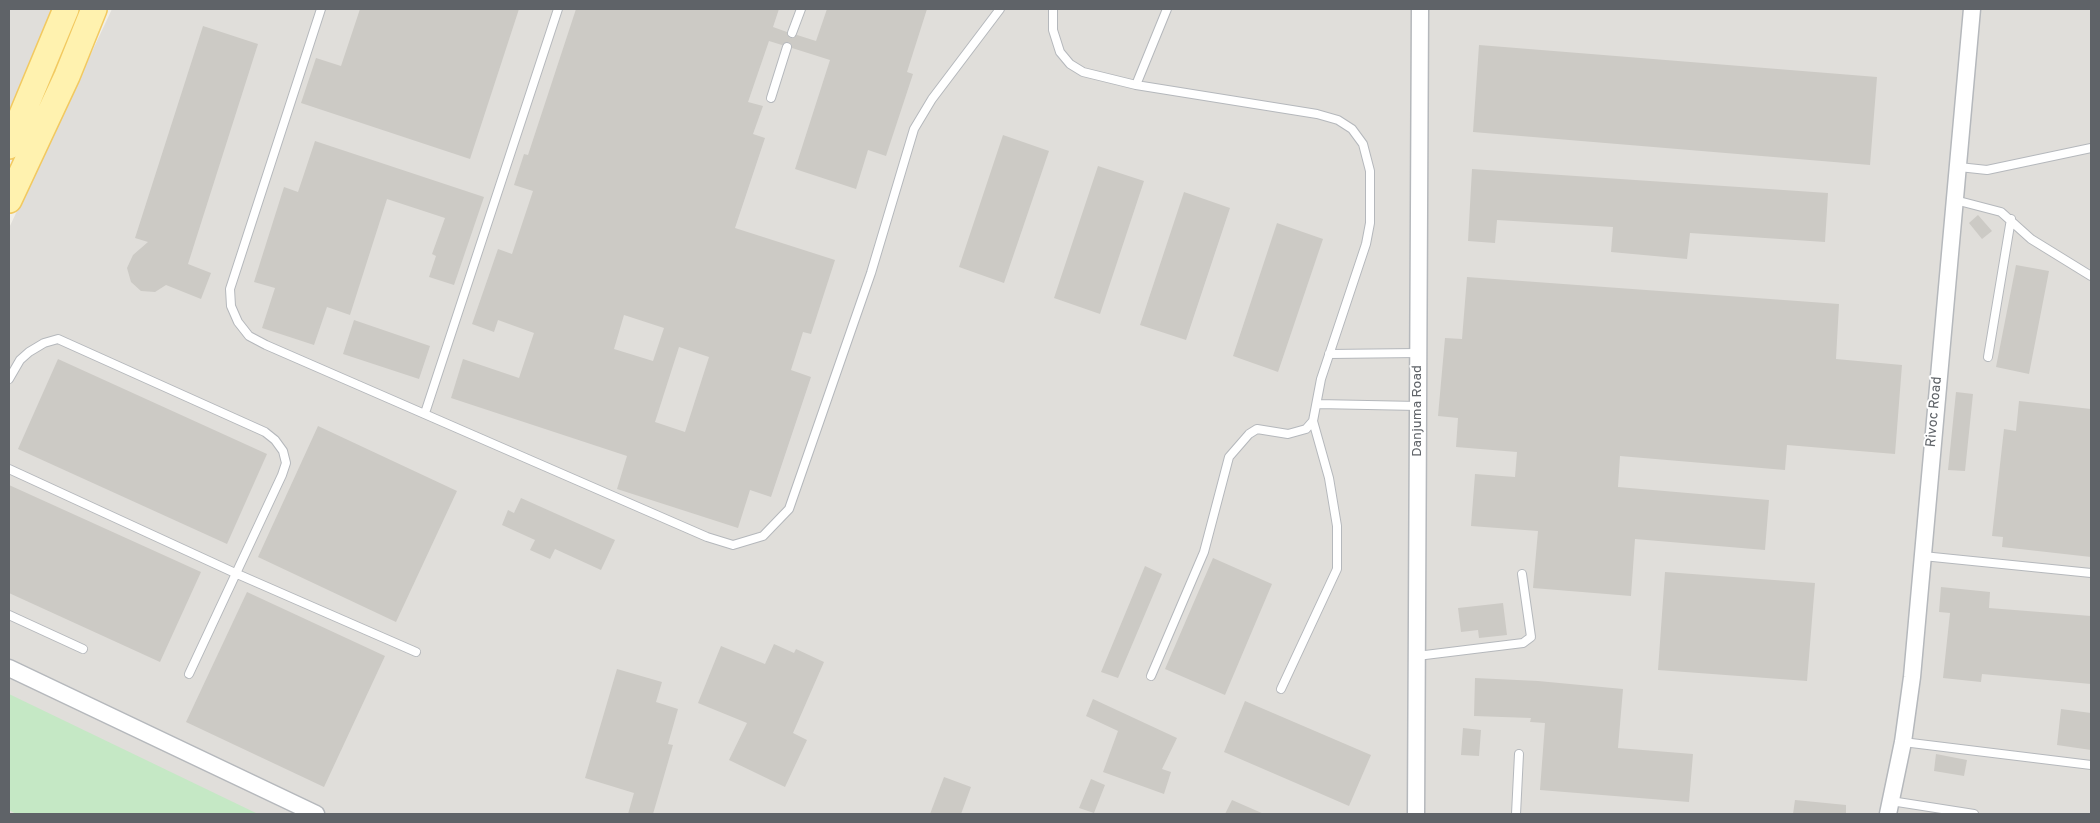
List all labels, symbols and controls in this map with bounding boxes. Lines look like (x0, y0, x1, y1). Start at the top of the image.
street label: Danjuma Road (1410, 365, 1426, 457)
street label: Rivoc Road (1924, 376, 1946, 448)

